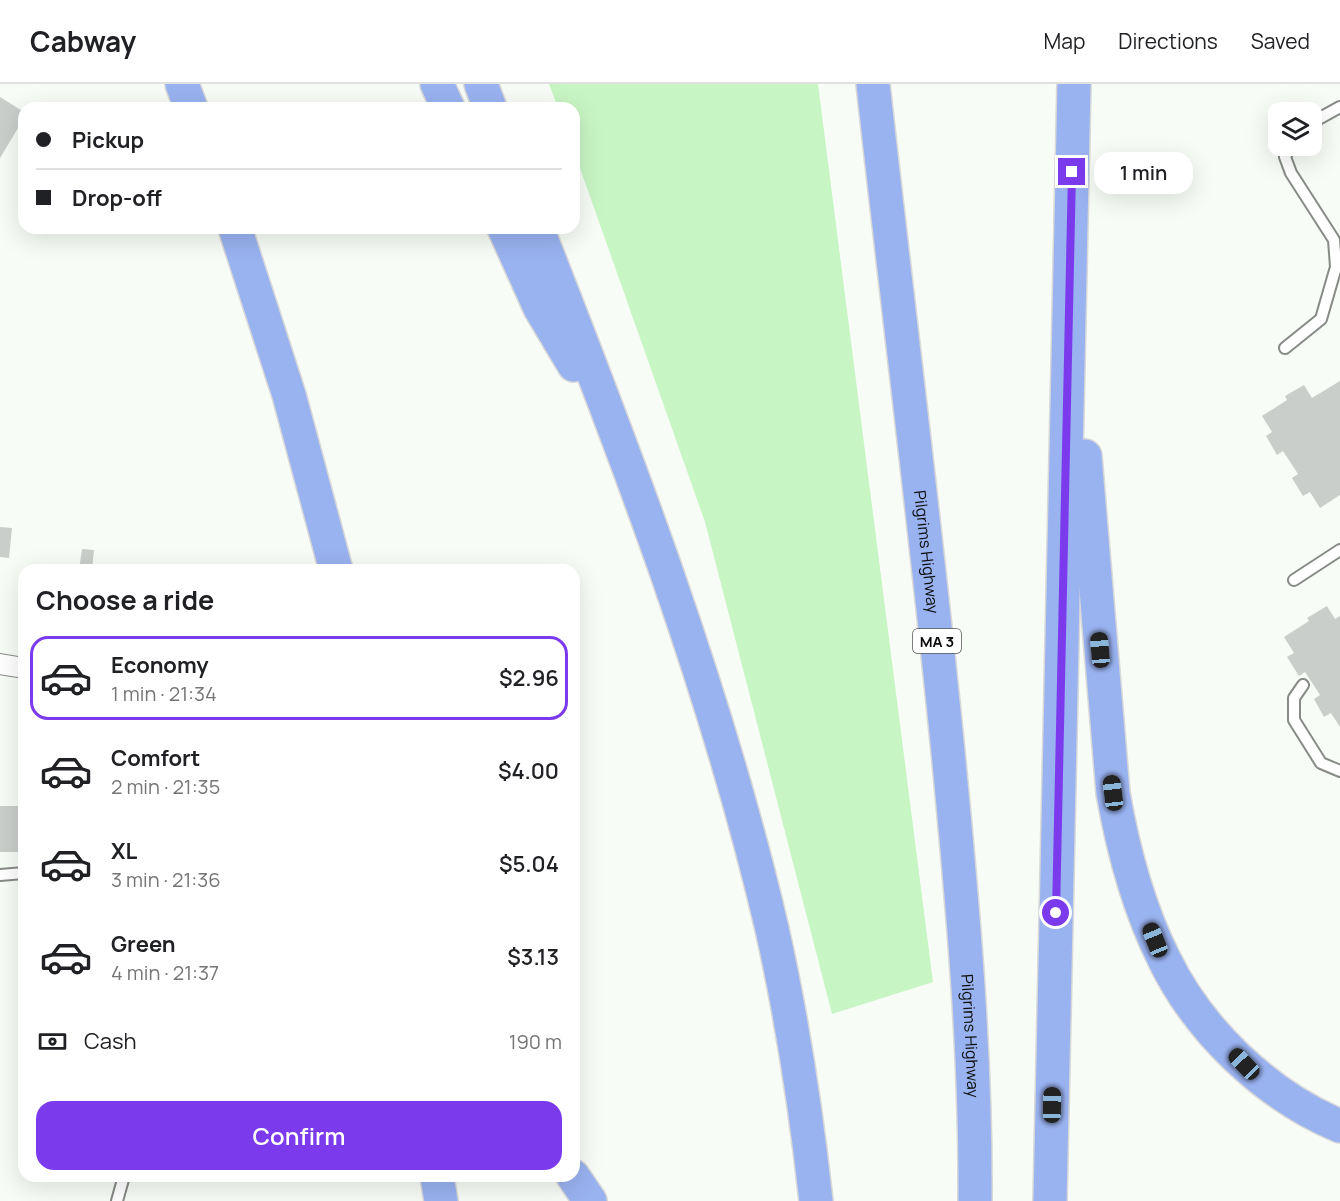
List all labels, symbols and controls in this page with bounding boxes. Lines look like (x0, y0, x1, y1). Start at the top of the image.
text: Cabway (30, 22, 136, 60)
text: Map (1044, 27, 1085, 55)
text: Directions (1118, 27, 1218, 55)
text: Saved (1251, 27, 1310, 55)
map controls (1268, 102, 1322, 156)
button: layers (1268, 102, 1322, 156)
text: Pickup (72, 125, 144, 155)
callout: 1 min (1093, 151, 1192, 193)
route end (1058, 158, 1085, 185)
text: 1 min (1120, 159, 1167, 186)
text: Drop-off (72, 183, 162, 213)
street label: Pilgrims Highway (909, 489, 945, 615)
text: Choose a ride (36, 581, 214, 618)
road number: MA 3 (913, 629, 961, 653)
car (1089, 631, 1111, 669)
text: Economy (111, 650, 209, 680)
icon: car (39, 651, 93, 705)
text: $2.96 (499, 663, 559, 693)
text: 1 min · 21:34 (111, 680, 217, 707)
text: Comfort (111, 743, 200, 773)
icon: car (39, 744, 93, 798)
text: $4.00 (498, 756, 559, 786)
text: 2 min · 21:35 (111, 773, 220, 800)
car (1102, 774, 1124, 812)
text: XL (111, 836, 137, 866)
icon: car (39, 837, 93, 891)
text: $5.04 (499, 849, 559, 879)
text: 3 min · 21:36 (111, 866, 221, 893)
route start (1042, 899, 1069, 926)
car (1140, 920, 1170, 960)
text: Green (111, 929, 176, 959)
icon: car (39, 930, 93, 984)
text: $3.13 (507, 942, 559, 972)
text: 4 min · 21:37 (111, 959, 219, 986)
street label: Pilgrims Highway (956, 973, 985, 1099)
icon: cash (36, 1025, 69, 1058)
text: Cash (84, 1026, 137, 1056)
text: 190 m (509, 1028, 562, 1055)
car (1225, 1045, 1263, 1083)
car (1043, 1087, 1061, 1123)
button: Confirm (36, 1101, 562, 1170)

